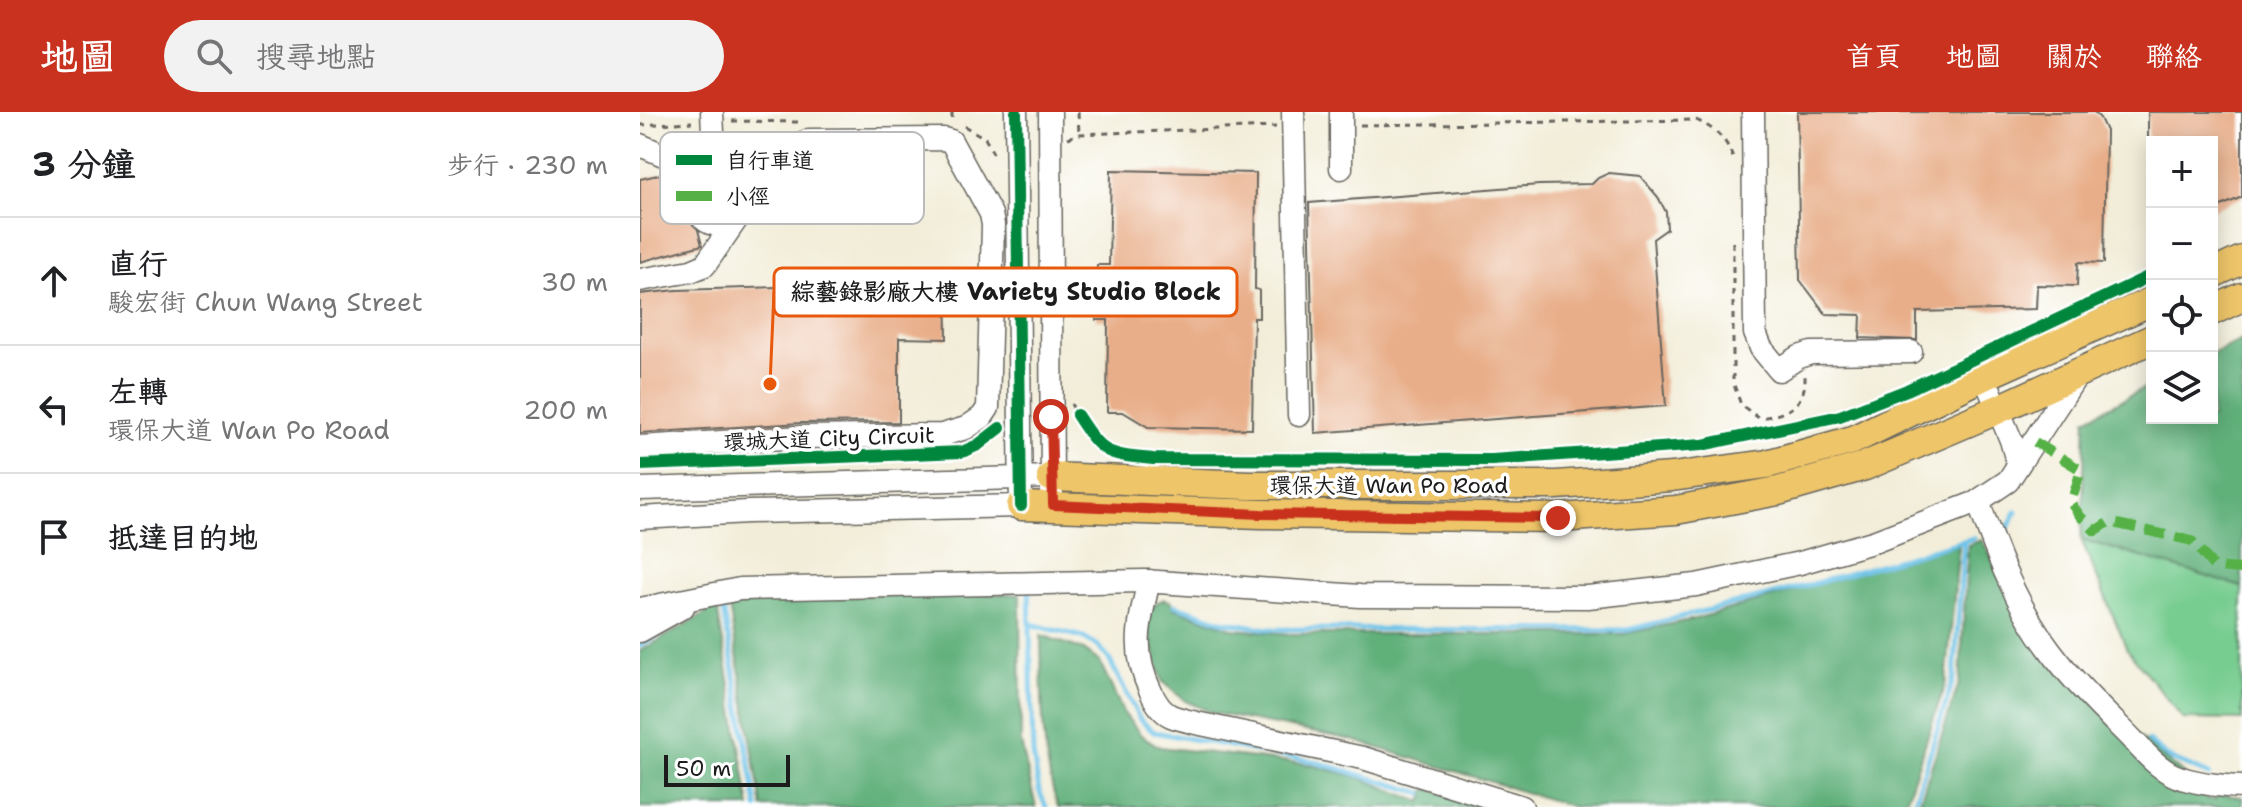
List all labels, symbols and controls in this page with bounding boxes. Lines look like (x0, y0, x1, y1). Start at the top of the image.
search box (164, 20, 724, 92)
text: 地圖 (40, 31, 116, 82)
icon: search (192, 34, 236, 78)
text: 搜尋地點 (256, 36, 376, 77)
text: 首頁 (1846, 37, 1902, 75)
text: 地圖 (1946, 37, 2002, 75)
text: 關於 (2046, 37, 2102, 75)
text: 聯絡 (2146, 37, 2202, 75)
legend (660, 132, 924, 224)
map controls (2146, 136, 2218, 424)
button: + (2146, 136, 2218, 208)
text: 3 分鐘 (32, 141, 136, 187)
text: 自行車道 (726, 146, 814, 175)
text: 步行 · 230 m (447, 147, 608, 182)
text: 小徑 (726, 182, 770, 211)
button: − (2146, 208, 2218, 280)
text: 直行 (108, 243, 168, 284)
icon: ahead (32, 259, 76, 303)
text: 30 m (541, 264, 608, 299)
callout: 綜藝錄影廠大樓 Variety Studio Block (774, 268, 1237, 316)
text: 綜藝錄影廠大樓 Variety Studio Block (791, 276, 1221, 308)
button: locate (2146, 280, 2218, 352)
text: 駿宏街 Chun Wang Street (108, 284, 423, 319)
button: layers (2146, 352, 2218, 424)
text: 左轉 (108, 371, 168, 412)
icon: left (32, 387, 76, 431)
text: 200 m (523, 392, 608, 427)
route start (1033, 399, 1069, 435)
text: 環保大道 Wan Po Road (108, 412, 390, 447)
street label: 環城大道 City Circuit (723, 420, 935, 457)
street label: 環保大道 Wan Po Road (1270, 471, 1508, 500)
route end (1540, 500, 1576, 536)
icon: arrive (32, 515, 76, 559)
text: 抵達目的地 (108, 517, 258, 558)
scale bar (664, 751, 790, 787)
text: 50 m (676, 754, 731, 783)

